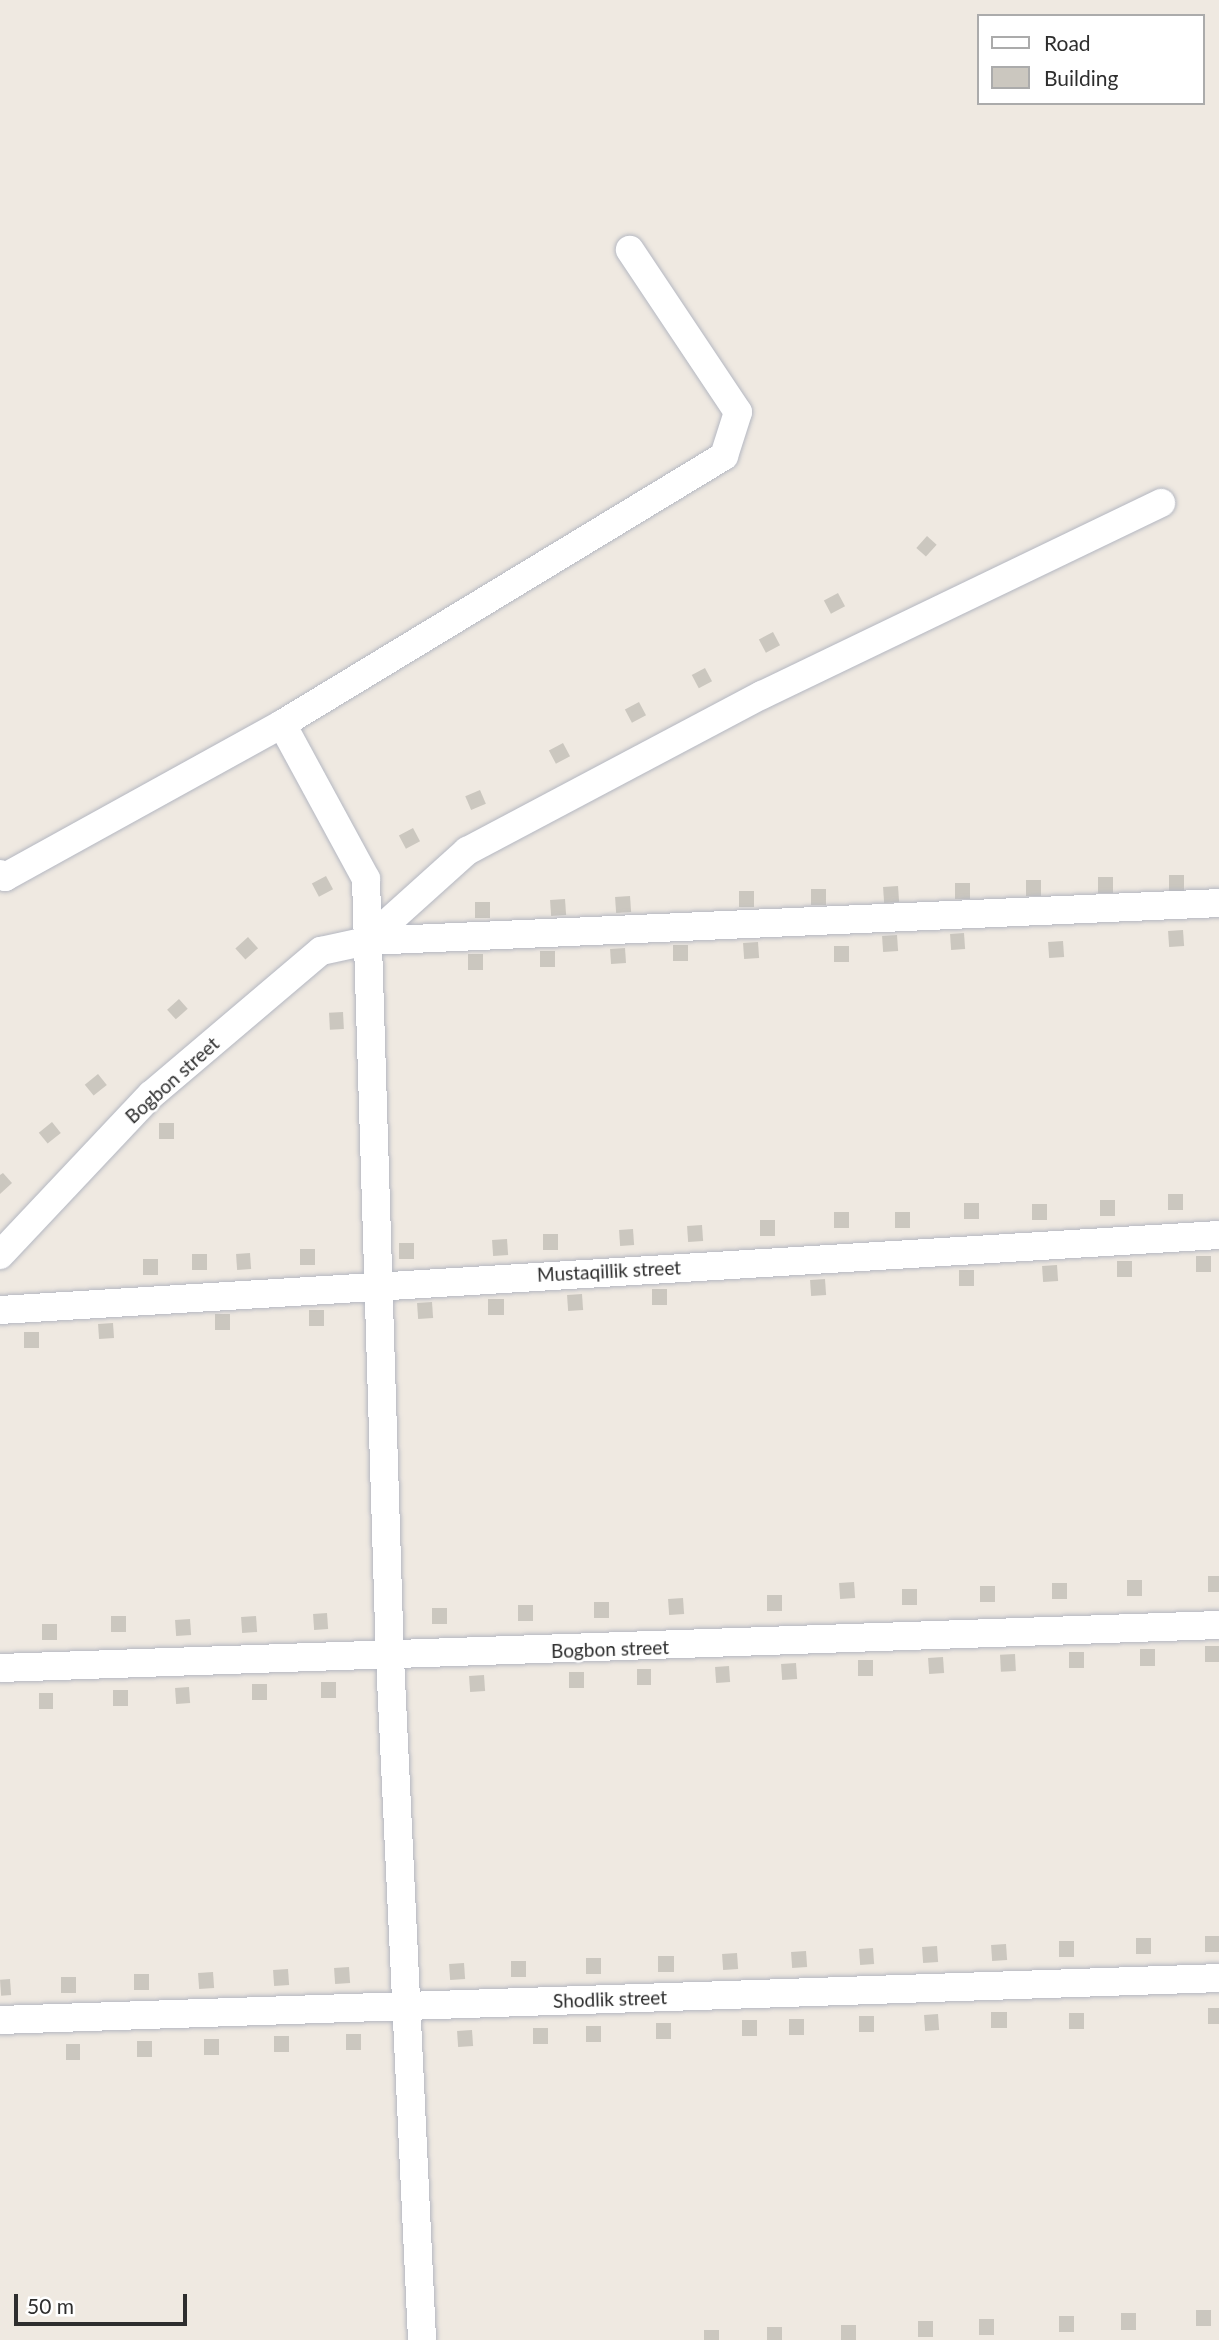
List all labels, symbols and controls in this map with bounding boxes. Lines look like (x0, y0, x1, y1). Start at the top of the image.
legend (978, 14, 1205, 105)
text: Road (1044, 30, 1091, 55)
text: Building (1044, 65, 1119, 90)
street label: Bogbon street (121, 1032, 223, 1128)
street label: Mustaqillik street (536, 1256, 682, 1286)
street label: Bogbon street (551, 1636, 669, 1662)
street label: Shodlik street (553, 1986, 667, 2012)
scale bar (18, 2280, 191, 2324)
text: 50 m (27, 2293, 74, 2318)

